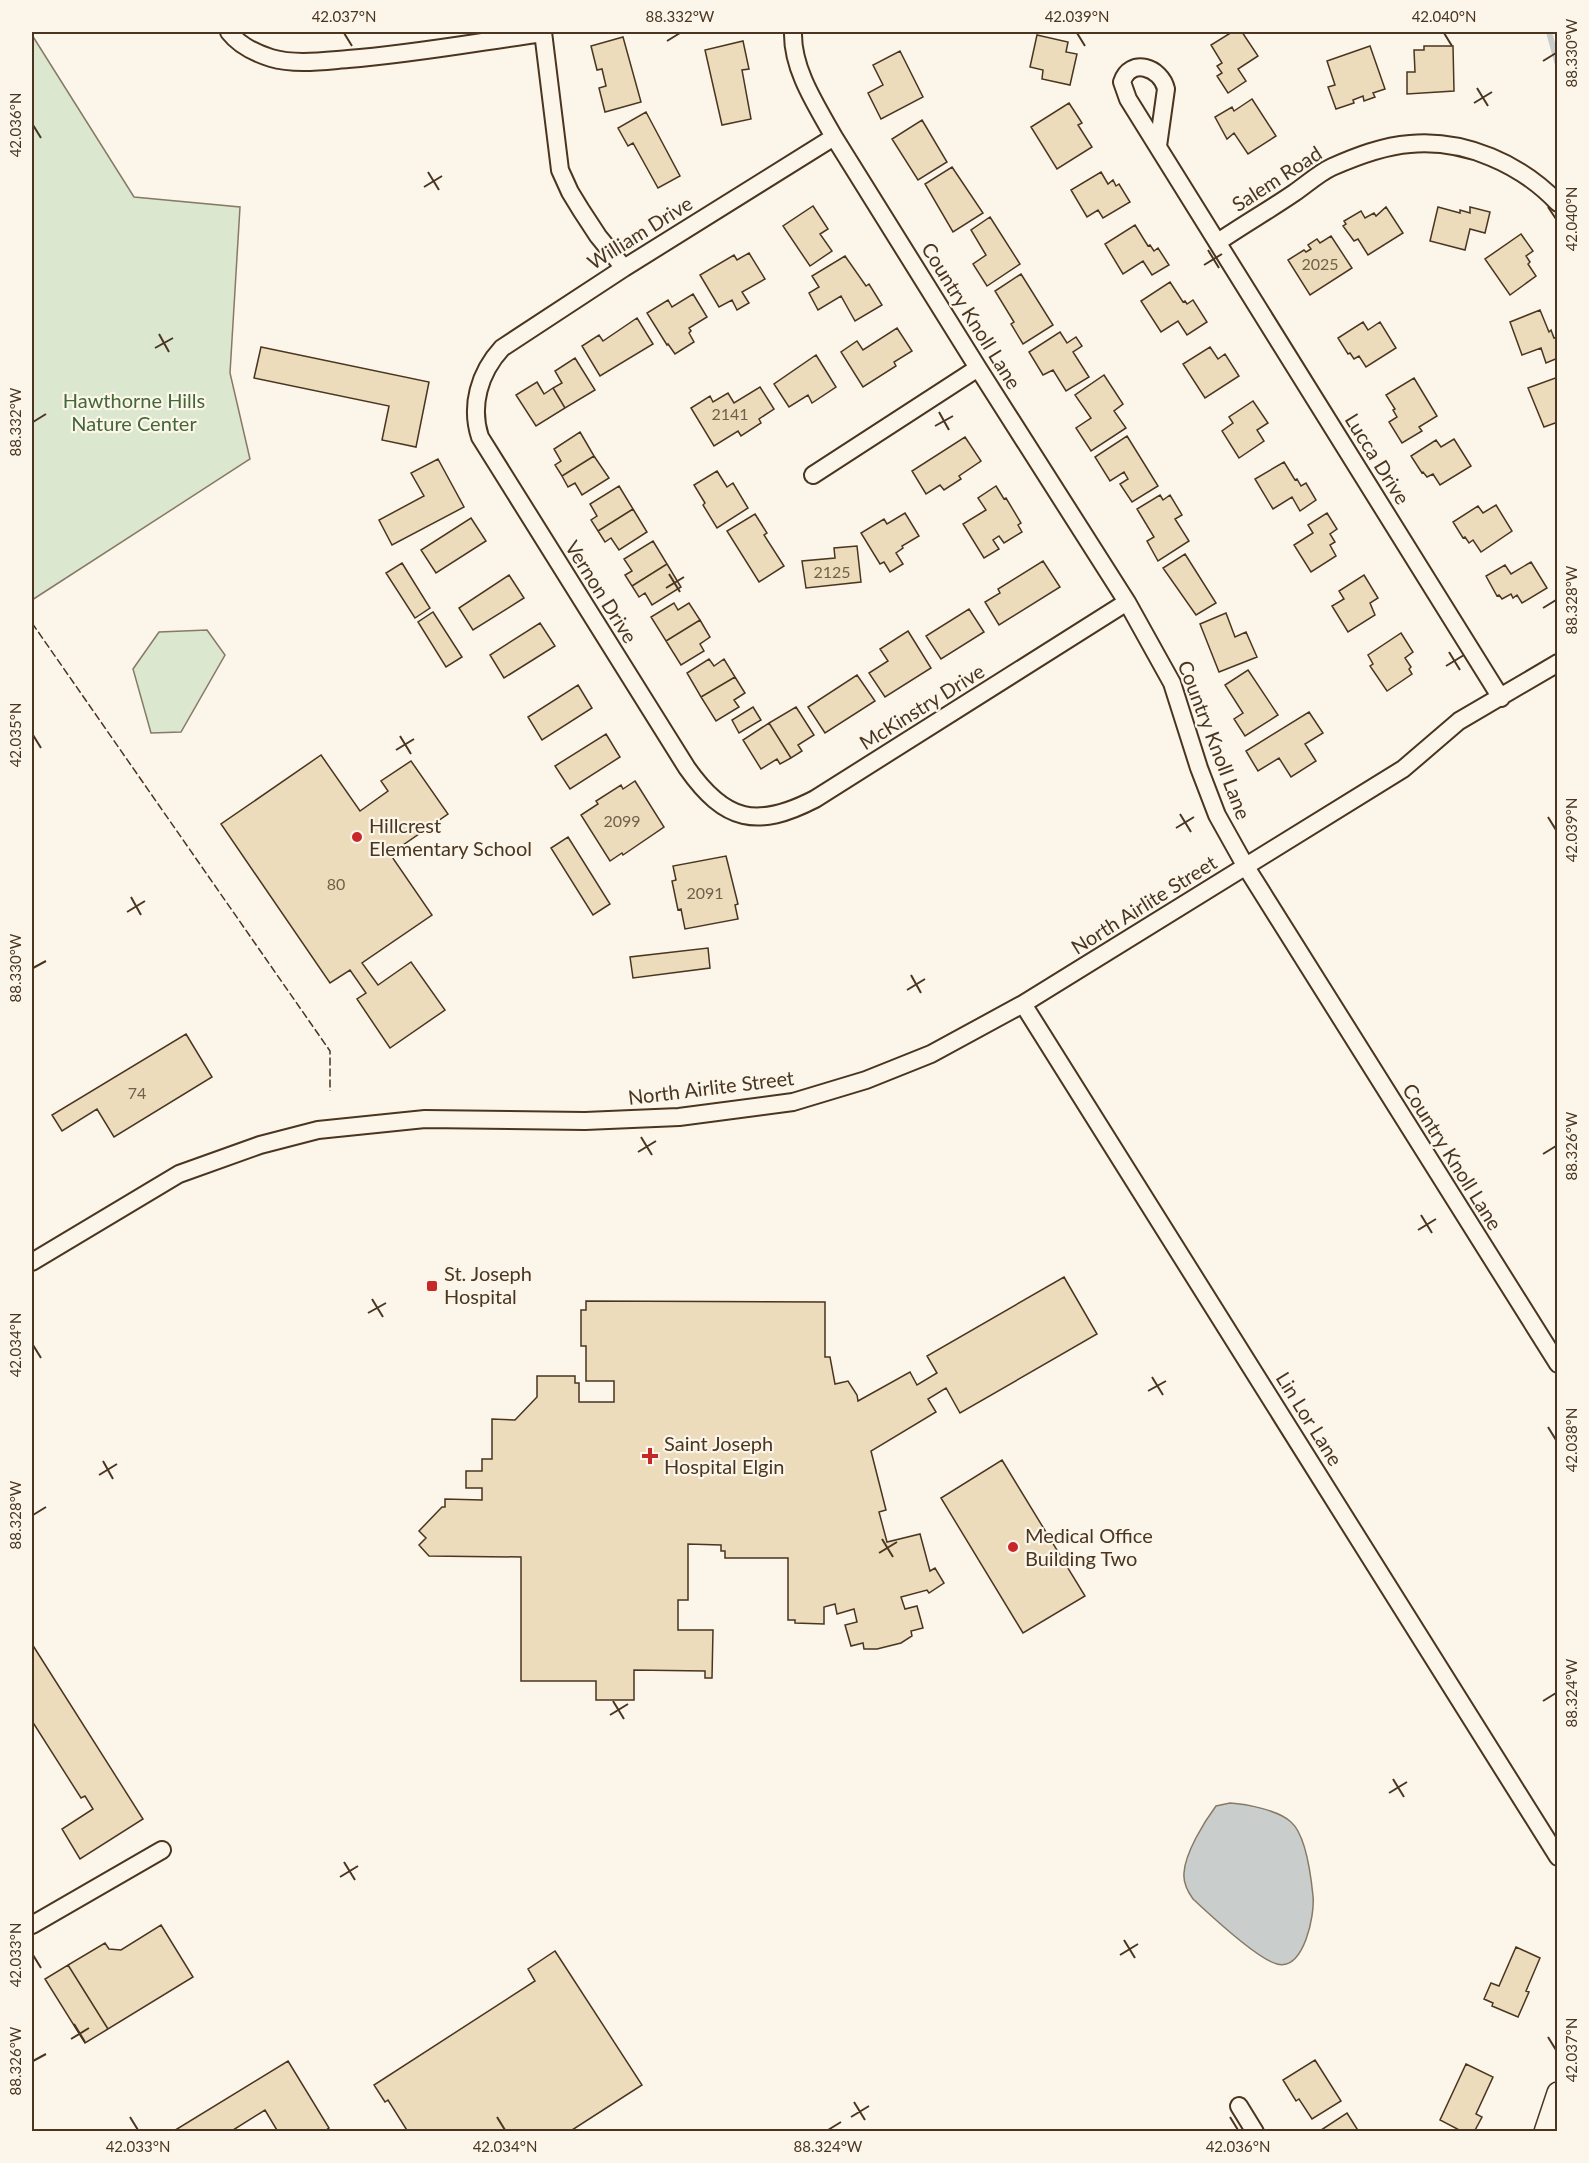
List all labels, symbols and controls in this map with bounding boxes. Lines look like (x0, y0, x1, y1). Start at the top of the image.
text: 42.037°N (312, 7, 376, 25)
text: 88.332°W (646, 7, 715, 25)
text: 42.039°N (1045, 7, 1109, 25)
text: 42.040°N (1412, 7, 1476, 25)
text: 88.330°W (1562, 18, 1580, 87)
text: 42.036°N (6, 93, 24, 157)
street label: Salem Road (1227, 140, 1326, 216)
text: 42.040°N (1562, 187, 1580, 251)
street label: William Drive (583, 190, 696, 274)
street label: Country Knoll Lane (917, 238, 1027, 393)
house number: 2025 (1301, 254, 1339, 273)
text: 88.332°W (6, 387, 24, 456)
park label: Hawthorne Hills Nature Center (63, 388, 205, 435)
house number: 2141 (711, 404, 749, 423)
street label: Lucca Drive (1341, 409, 1415, 508)
street label: Vernon Drive (561, 536, 643, 647)
house number: 2125 (813, 562, 851, 581)
text: 88.328°W (1562, 565, 1580, 634)
street label: Country Knoll Lane (1174, 657, 1256, 823)
street label: McKinstry Drive (855, 658, 988, 754)
text: 42.035°N (6, 703, 24, 767)
text: 42.039°N (1562, 798, 1580, 862)
house number: 2099 (603, 811, 641, 830)
place label: Hillcrest Elementary School (369, 813, 532, 860)
marker: Hillcrest Elementary School (350, 830, 364, 844)
street label: North Airlite Street (1066, 850, 1221, 959)
house number: 80 (327, 874, 345, 893)
house number: 2091 (686, 883, 724, 902)
text: 88.330°W (6, 933, 24, 1002)
street label: North Airlite Street (627, 1065, 795, 1109)
street label: Country Knoll Lane (1398, 1079, 1508, 1234)
house number: 74 (128, 1083, 146, 1102)
text: 88.326°W (1562, 1111, 1580, 1180)
place label: St. Joseph Hospital (444, 1261, 532, 1308)
marker: St. Joseph Hospital (425, 1279, 439, 1293)
text: 42.034°N (6, 1313, 24, 1377)
street label: Lin Lor Lane (1272, 1367, 1348, 1470)
text: 42.038°N (1562, 1408, 1580, 1472)
place label: Saint Joseph Hospital Elgin (664, 1431, 784, 1478)
marker: Saint Joseph Hospital Elgin (641, 1447, 659, 1465)
text: 88.328°W (6, 1480, 24, 1549)
place label: Medical Office Building Two (1025, 1523, 1153, 1570)
marker: Medical Office Building Two (1006, 1540, 1020, 1554)
text: 88.324°W (1562, 1658, 1580, 1727)
text: 42.033°N (6, 1923, 24, 1987)
text: 42.037°N (1562, 2018, 1580, 2082)
text: 88.326°W (6, 2026, 24, 2095)
text: 42.033°N (106, 2137, 170, 2155)
text: 42.034°N (473, 2137, 537, 2155)
text: 88.324°W (794, 2137, 863, 2155)
text: 42.036°N (1206, 2137, 1270, 2155)

